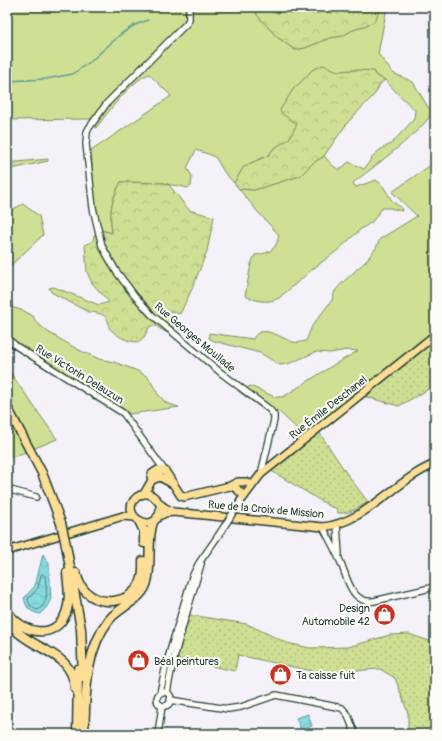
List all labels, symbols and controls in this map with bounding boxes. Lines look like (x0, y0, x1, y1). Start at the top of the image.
street label: Rue Georges Moullade (152, 300, 238, 375)
street label: Rue Victorin Delauzun (33, 342, 126, 407)
street label: Rue Émile Deschanel (287, 373, 370, 442)
street label: Rue de la Croix de Mission (207, 498, 324, 521)
shop icon: Design Automobile 42 (372, 601, 398, 627)
place label: Design Automobile 42 (302, 602, 370, 628)
shop icon: Béal peintures (125, 648, 151, 674)
place label: Béal peintures (154, 655, 219, 668)
shop icon: Ta caisse fuit (267, 662, 293, 688)
place label: Ta caisse fuit (296, 669, 356, 682)

